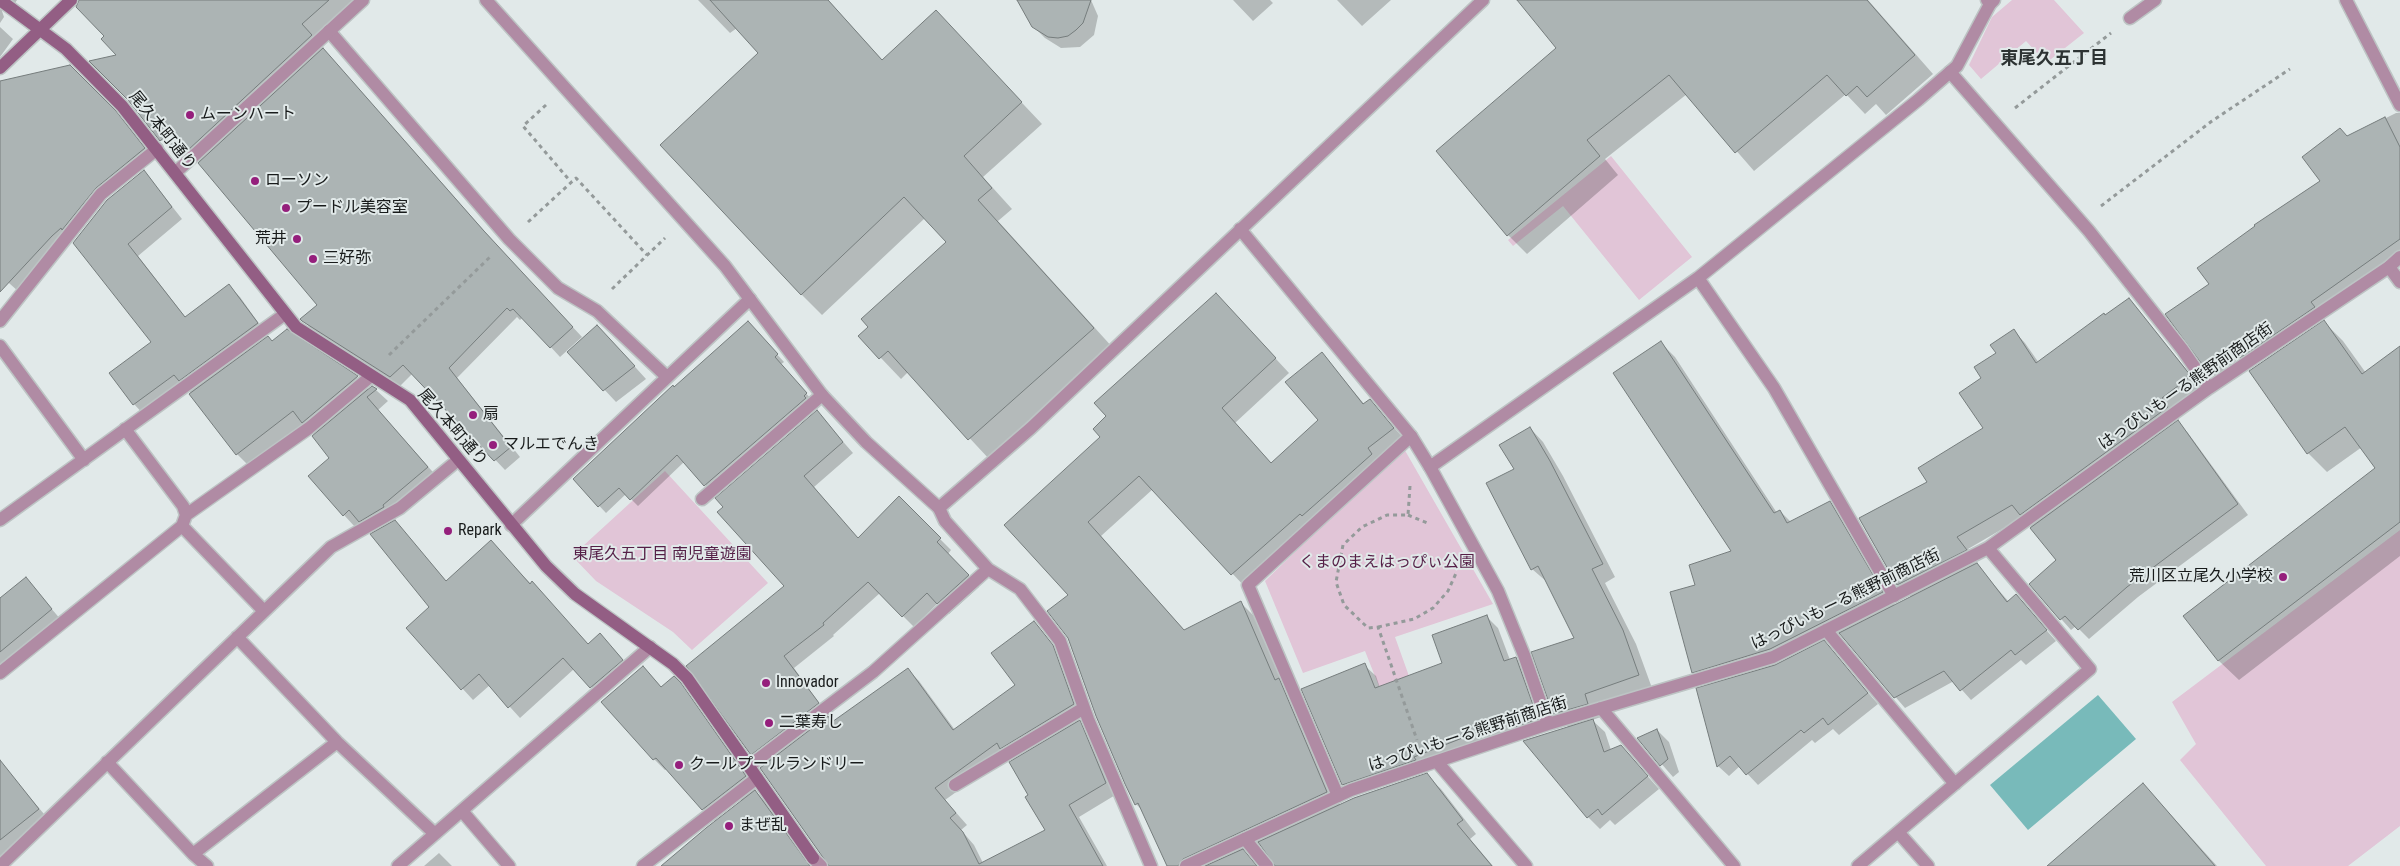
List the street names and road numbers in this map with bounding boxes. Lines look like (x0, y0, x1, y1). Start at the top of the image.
street label: 尾久本町通り (124, 88, 200, 174)
street label: はっぴいもーる熊野前商店街 (2095, 319, 2277, 455)
street label: 尾久本町通り (413, 385, 491, 471)
street label: はっぴいもーる熊野前商店街 (1748, 546, 1944, 654)
street label: はっぴいもーる熊野前商店街 (1366, 694, 1570, 776)

